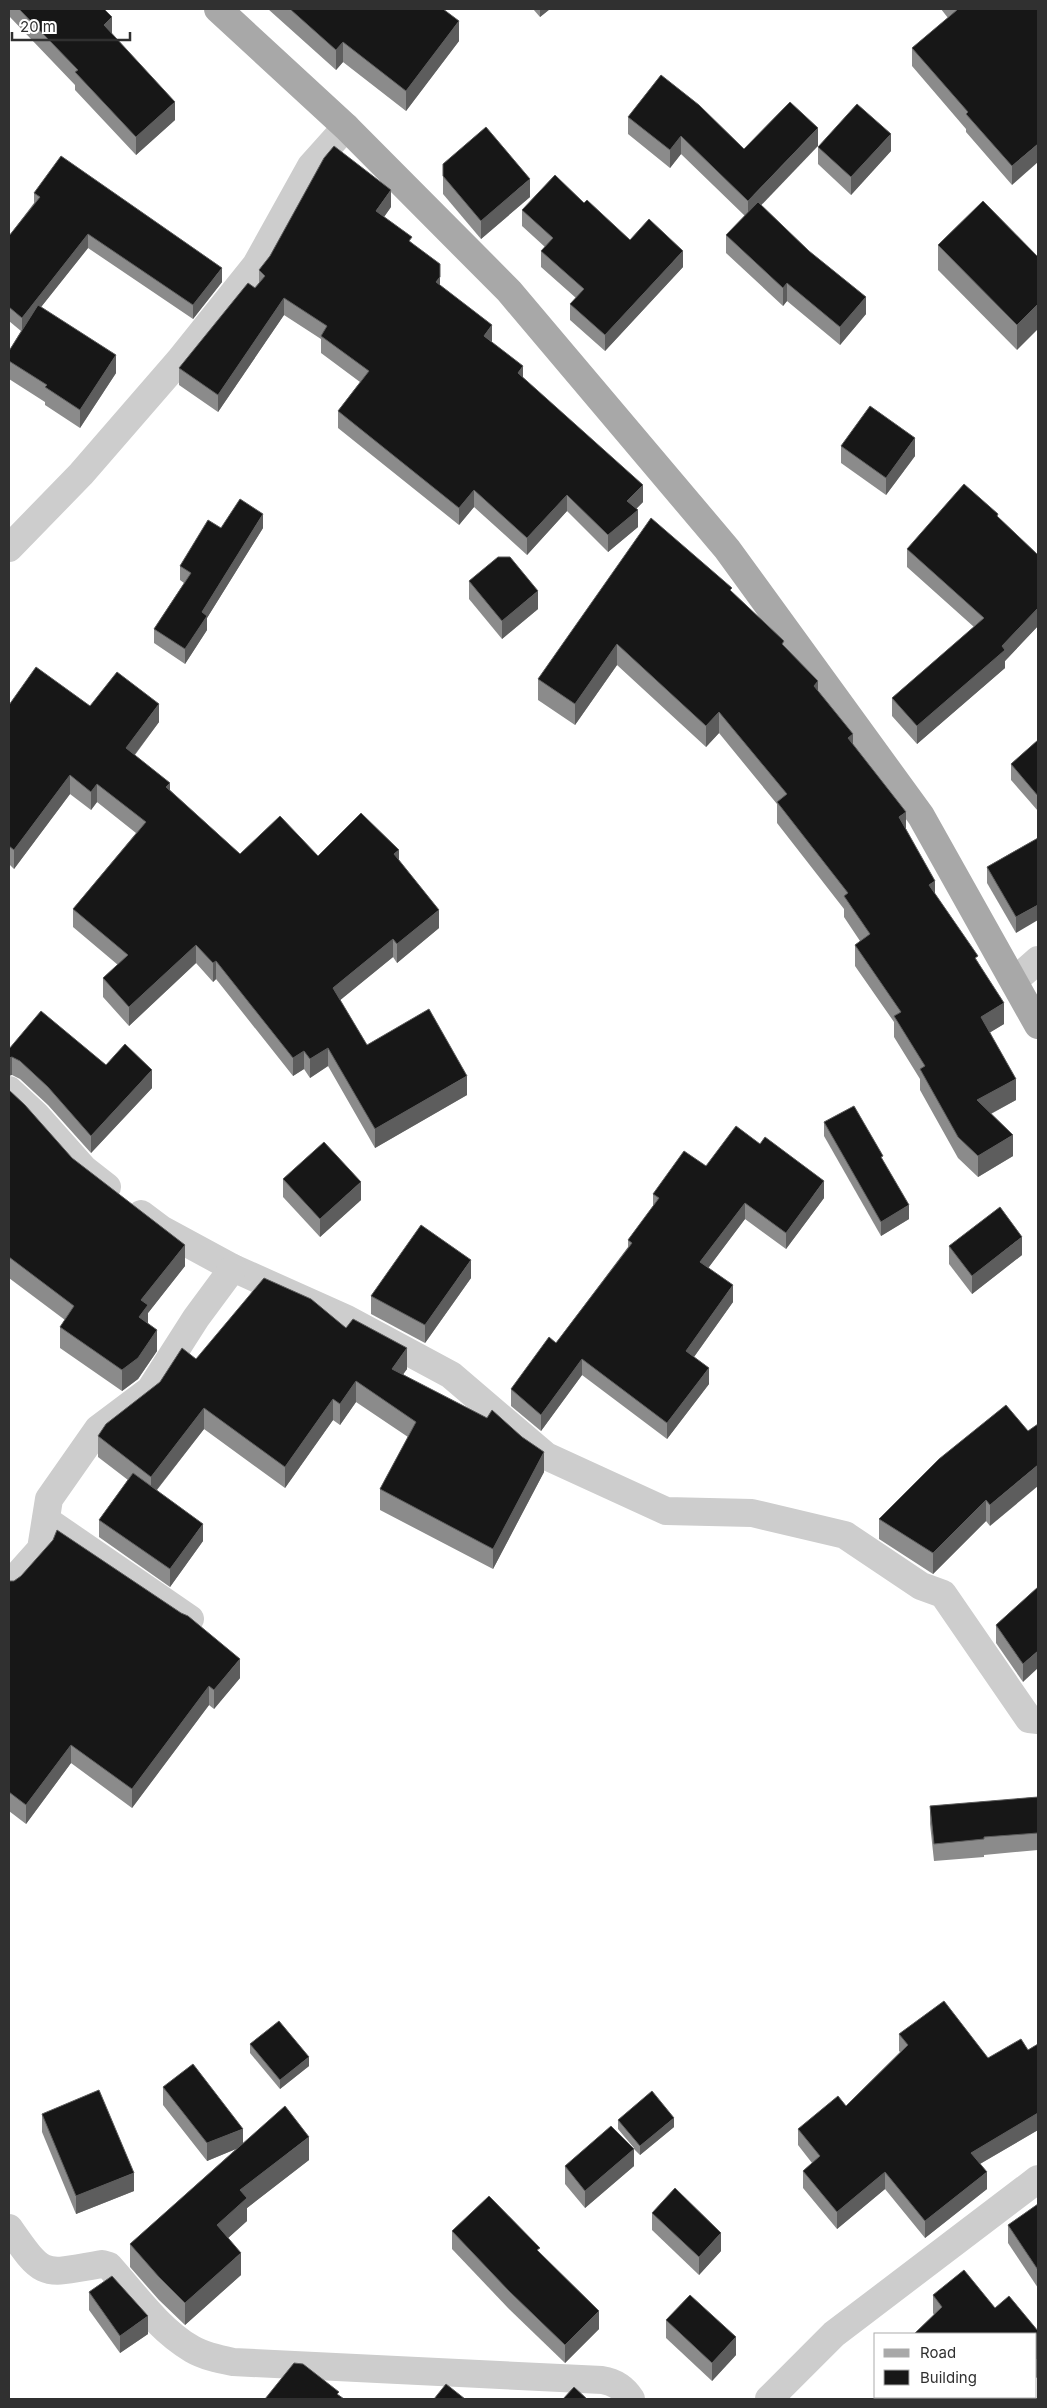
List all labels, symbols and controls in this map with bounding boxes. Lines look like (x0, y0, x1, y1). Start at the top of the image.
scale bar (12, 10, 130, 42)
text: 20 m (20, 17, 56, 36)
legend (874, 2333, 1037, 2398)
text: Road (920, 2343, 956, 2362)
text: Building (920, 2368, 977, 2387)

